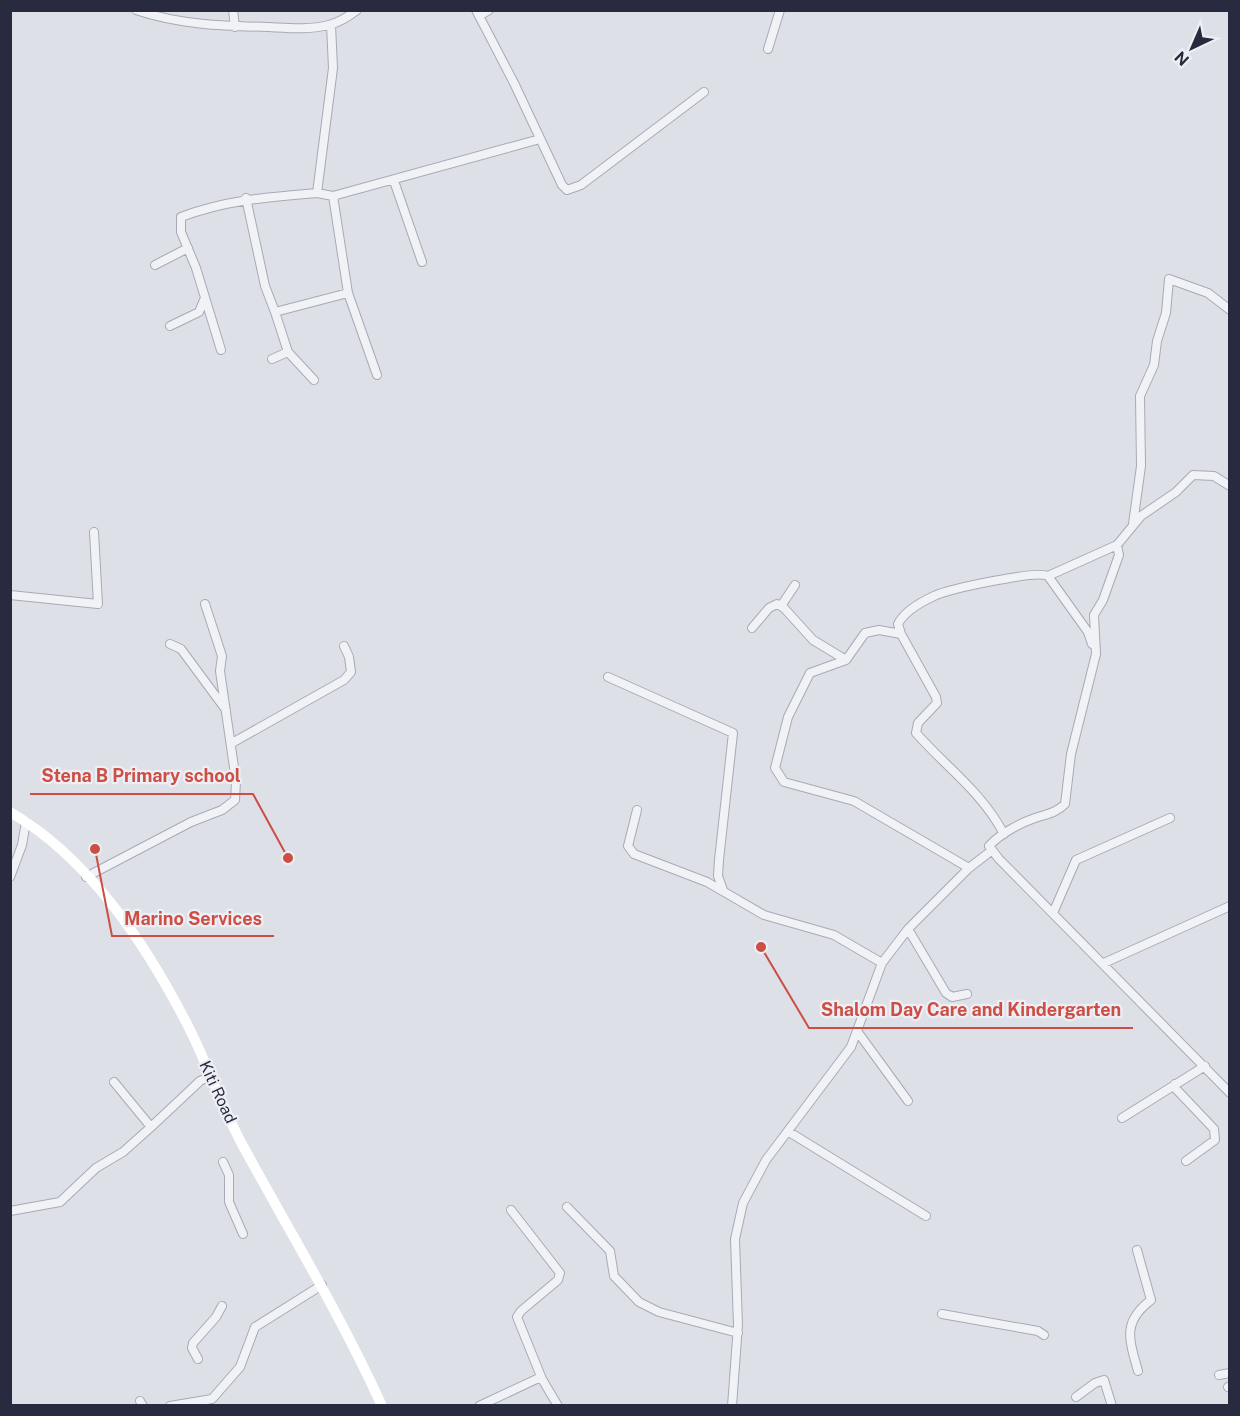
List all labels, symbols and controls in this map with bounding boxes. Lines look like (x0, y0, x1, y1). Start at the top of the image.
north arrow (1162, 18, 1222, 78)
text: N (1171, 47, 1193, 70)
callout: Stena B Primary school (30, 758, 253, 794)
text: Stena B Primary school (41, 765, 241, 786)
callout: Marino Services (112, 900, 274, 936)
text: Marino Services (124, 908, 262, 929)
callout: Shalom Day Care and Kindergarten (809, 992, 1133, 1028)
text: Shalom Day Care and Kindergarten (821, 999, 1121, 1020)
street label: Kiti Road (195, 1058, 241, 1126)

